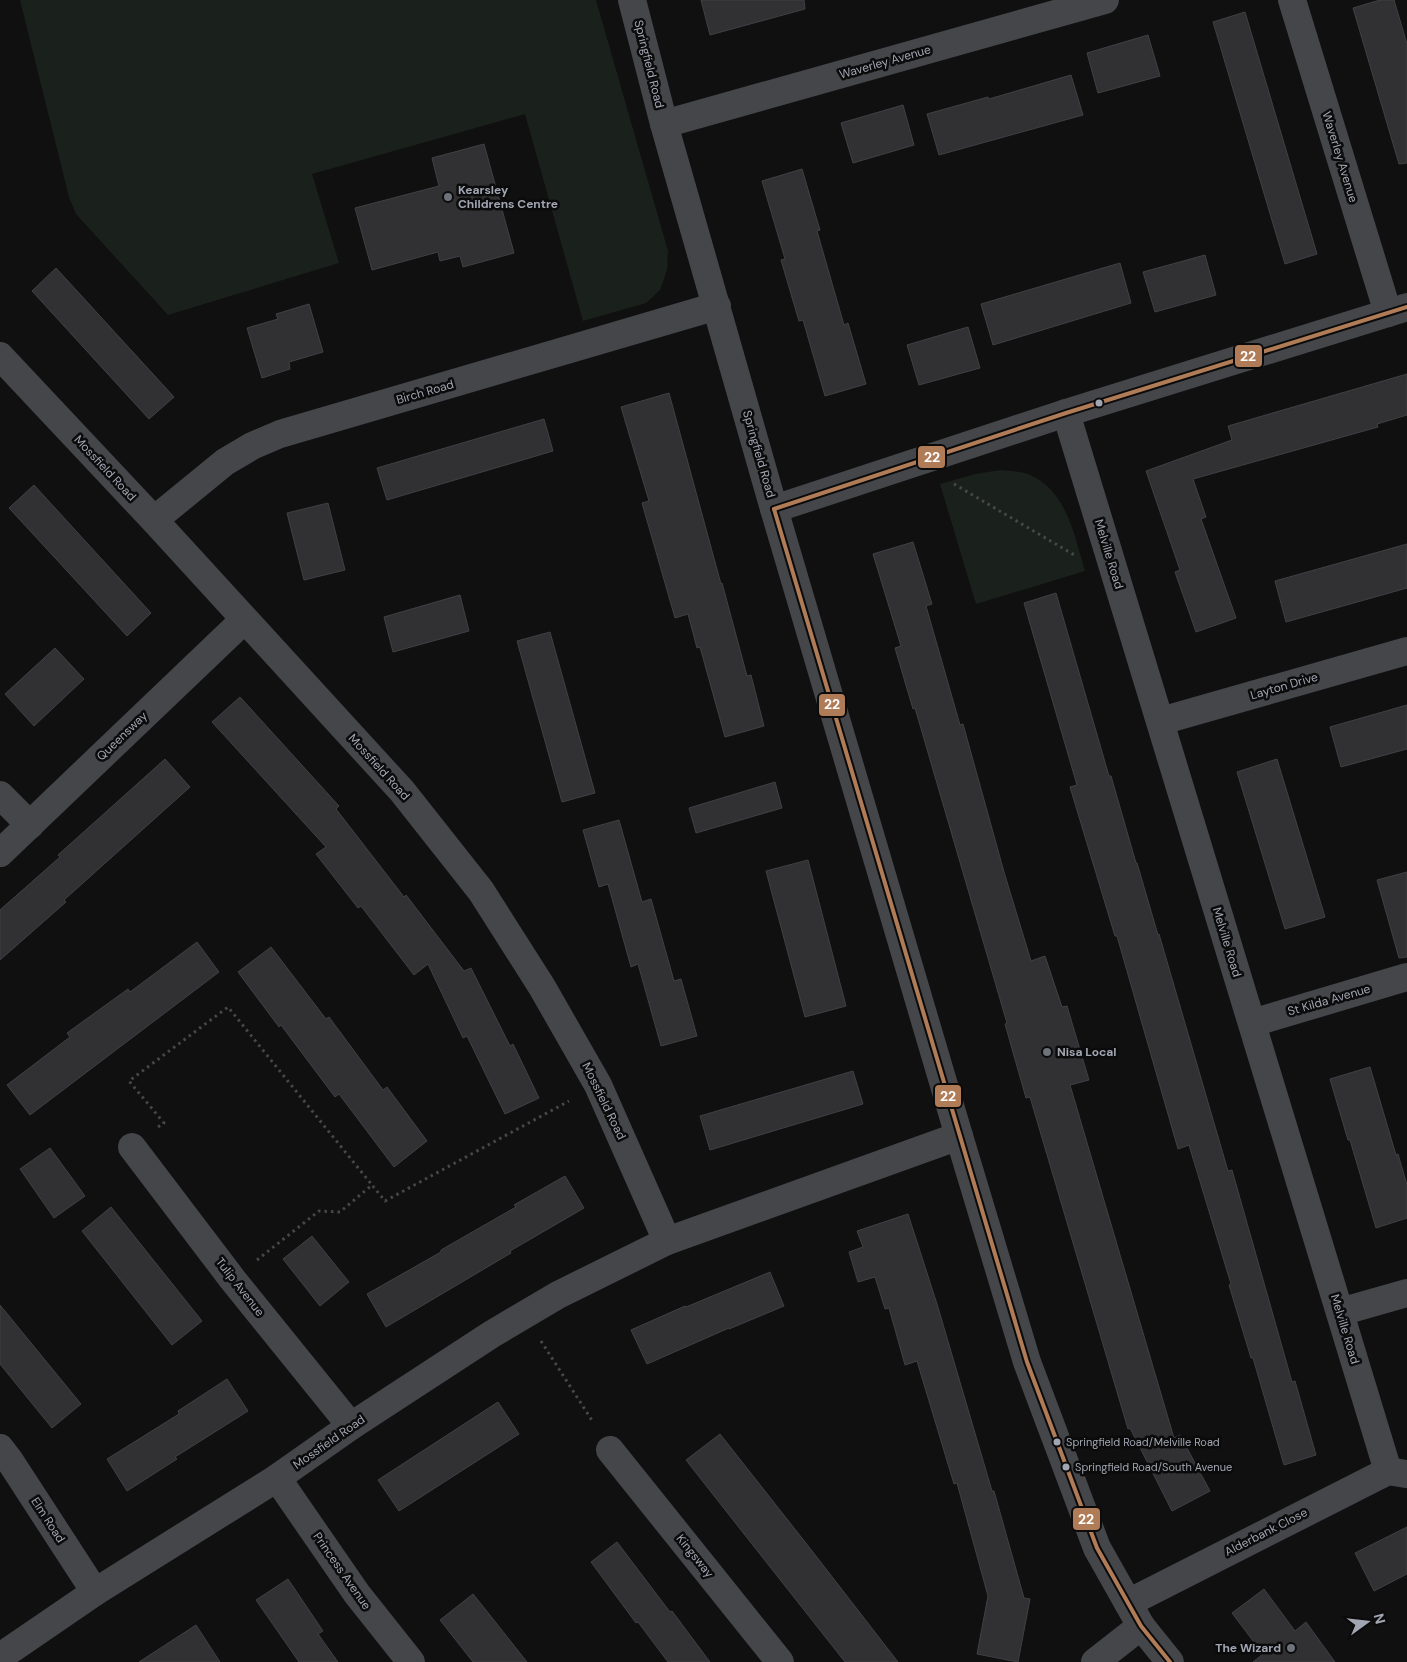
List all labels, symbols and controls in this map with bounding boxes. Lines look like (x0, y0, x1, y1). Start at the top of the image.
street label: Springfield Road (630, 18, 668, 110)
street label: Waverley Avenue (837, 41, 933, 83)
street label: Waverley Avenue (1319, 109, 1362, 205)
place label: Kearsley Childrens Centre (458, 182, 558, 212)
marker: Kearsley Childrens Centre (442, 191, 454, 203)
line badge: 22 (1234, 344, 1263, 368)
text: 22 (1240, 347, 1256, 365)
street label: Birch Road (394, 376, 456, 408)
unlabelled marker (1094, 398, 1104, 408)
street label: Springfield Road (739, 408, 779, 500)
street label: Mossfield Road (70, 432, 140, 504)
line badge: 22 (917, 445, 946, 469)
text: 22 (924, 448, 940, 466)
street label: Melville Road (1091, 517, 1127, 591)
street label: Layton Drive (1248, 669, 1320, 703)
line badge: 22 (818, 693, 846, 717)
text: 22 (824, 695, 840, 713)
street label: Queensway (93, 708, 151, 764)
street label: Mossfield Road (345, 730, 413, 804)
street label: Melville Road (1209, 905, 1245, 979)
street label: St Kilda Avenue (1286, 980, 1372, 1019)
place label: Nisa Local (1057, 1044, 1117, 1060)
marker: Nisa Local (1041, 1046, 1053, 1058)
street label: Mossfield Road (578, 1060, 630, 1142)
line badge: 22 (934, 1084, 962, 1108)
text: 22 (940, 1087, 956, 1105)
street label: Tulip Avenue (212, 1254, 268, 1320)
street label: Melville Road (1327, 1292, 1363, 1366)
street label: Mossfield Road (290, 1411, 368, 1473)
place label: Springfield Road/Melville Road (1066, 1435, 1220, 1449)
marker: Springfield Road/Melville Road (1052, 1437, 1062, 1447)
place label: Springfield Road/South Avenue (1075, 1460, 1232, 1474)
marker: Springfield Road/South Avenue (1061, 1462, 1071, 1472)
street label: Elm Road (27, 1494, 69, 1546)
street label: Alderbank Close (1222, 1504, 1310, 1560)
line badge: 22 (1072, 1507, 1101, 1531)
text: 22 (1078, 1510, 1094, 1528)
street label: Princess Avenue (309, 1529, 375, 1613)
street label: Kingsway (673, 1531, 718, 1581)
north arrow (1342, 1597, 1392, 1647)
text: N (1370, 1611, 1390, 1626)
place label: The Wizard (1215, 1640, 1281, 1656)
marker: The Wizard (1285, 1642, 1297, 1654)

